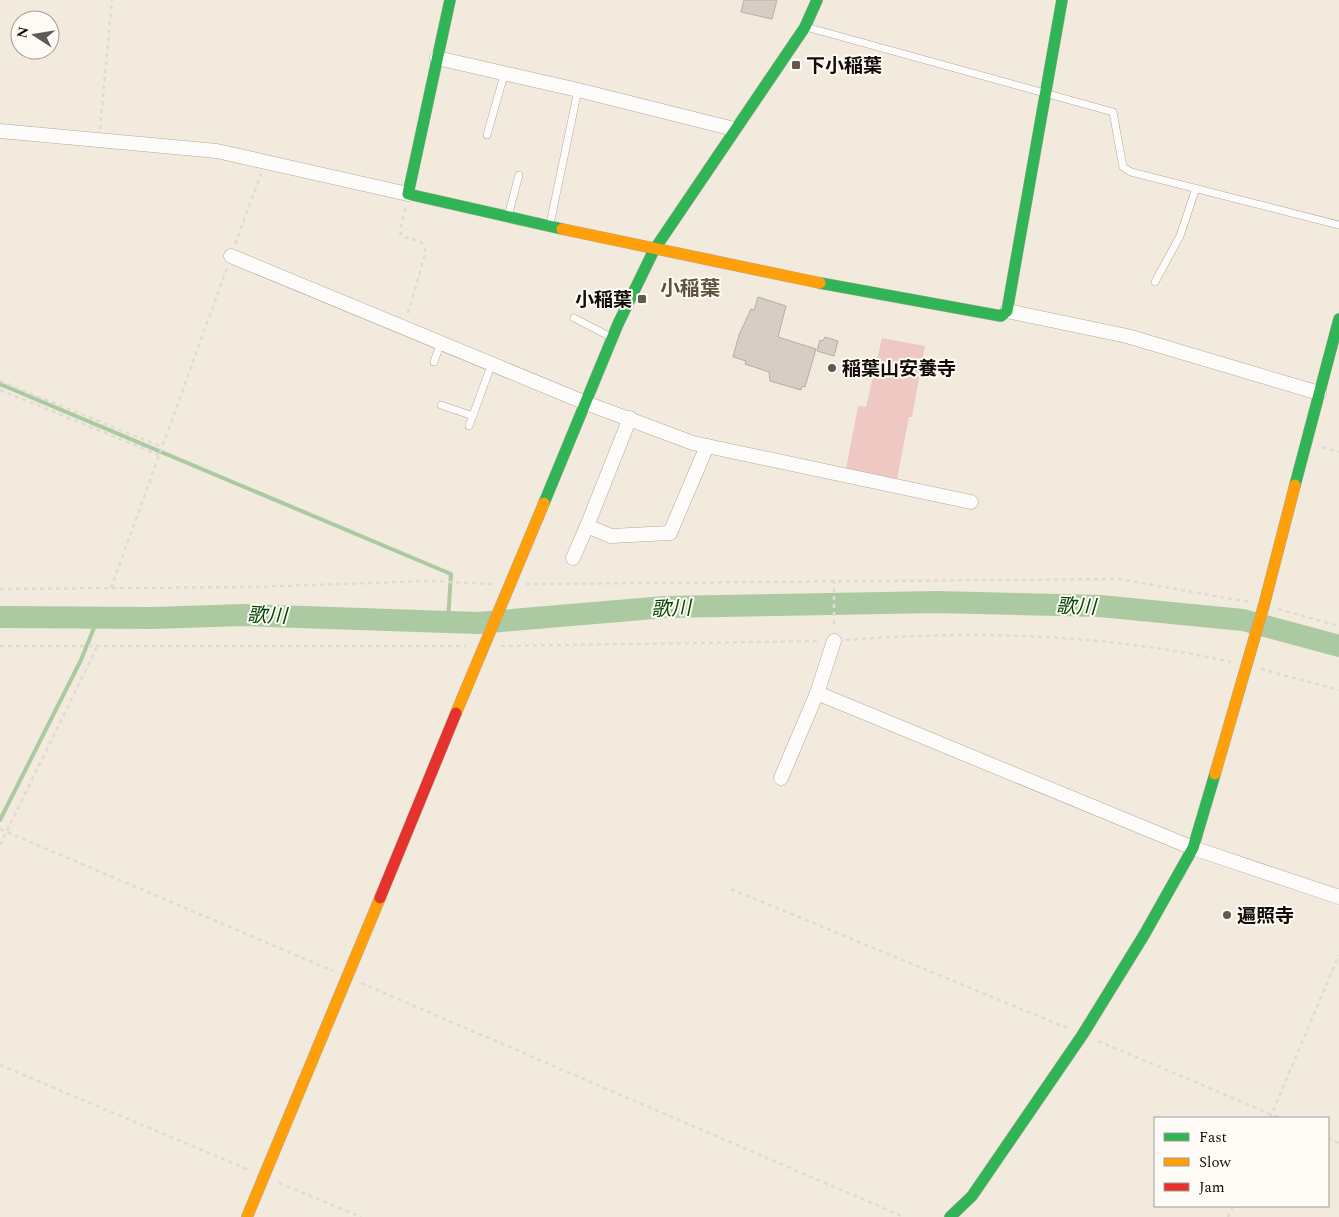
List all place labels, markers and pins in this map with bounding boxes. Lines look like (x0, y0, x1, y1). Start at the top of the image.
place label: 下小稲葉 (806, 52, 882, 81)
marker: 下小稲葉 (790, 59, 802, 71)
place label: 小稲葉 (575, 286, 632, 315)
marker: 小稲葉 (636, 293, 648, 305)
place label: 稲葉山安養寺 (842, 355, 956, 384)
marker: 稲葉山安養寺 (826, 362, 838, 374)
place label: 遍照寺 (1237, 902, 1294, 931)
marker: 遍照寺 (1221, 909, 1233, 921)

